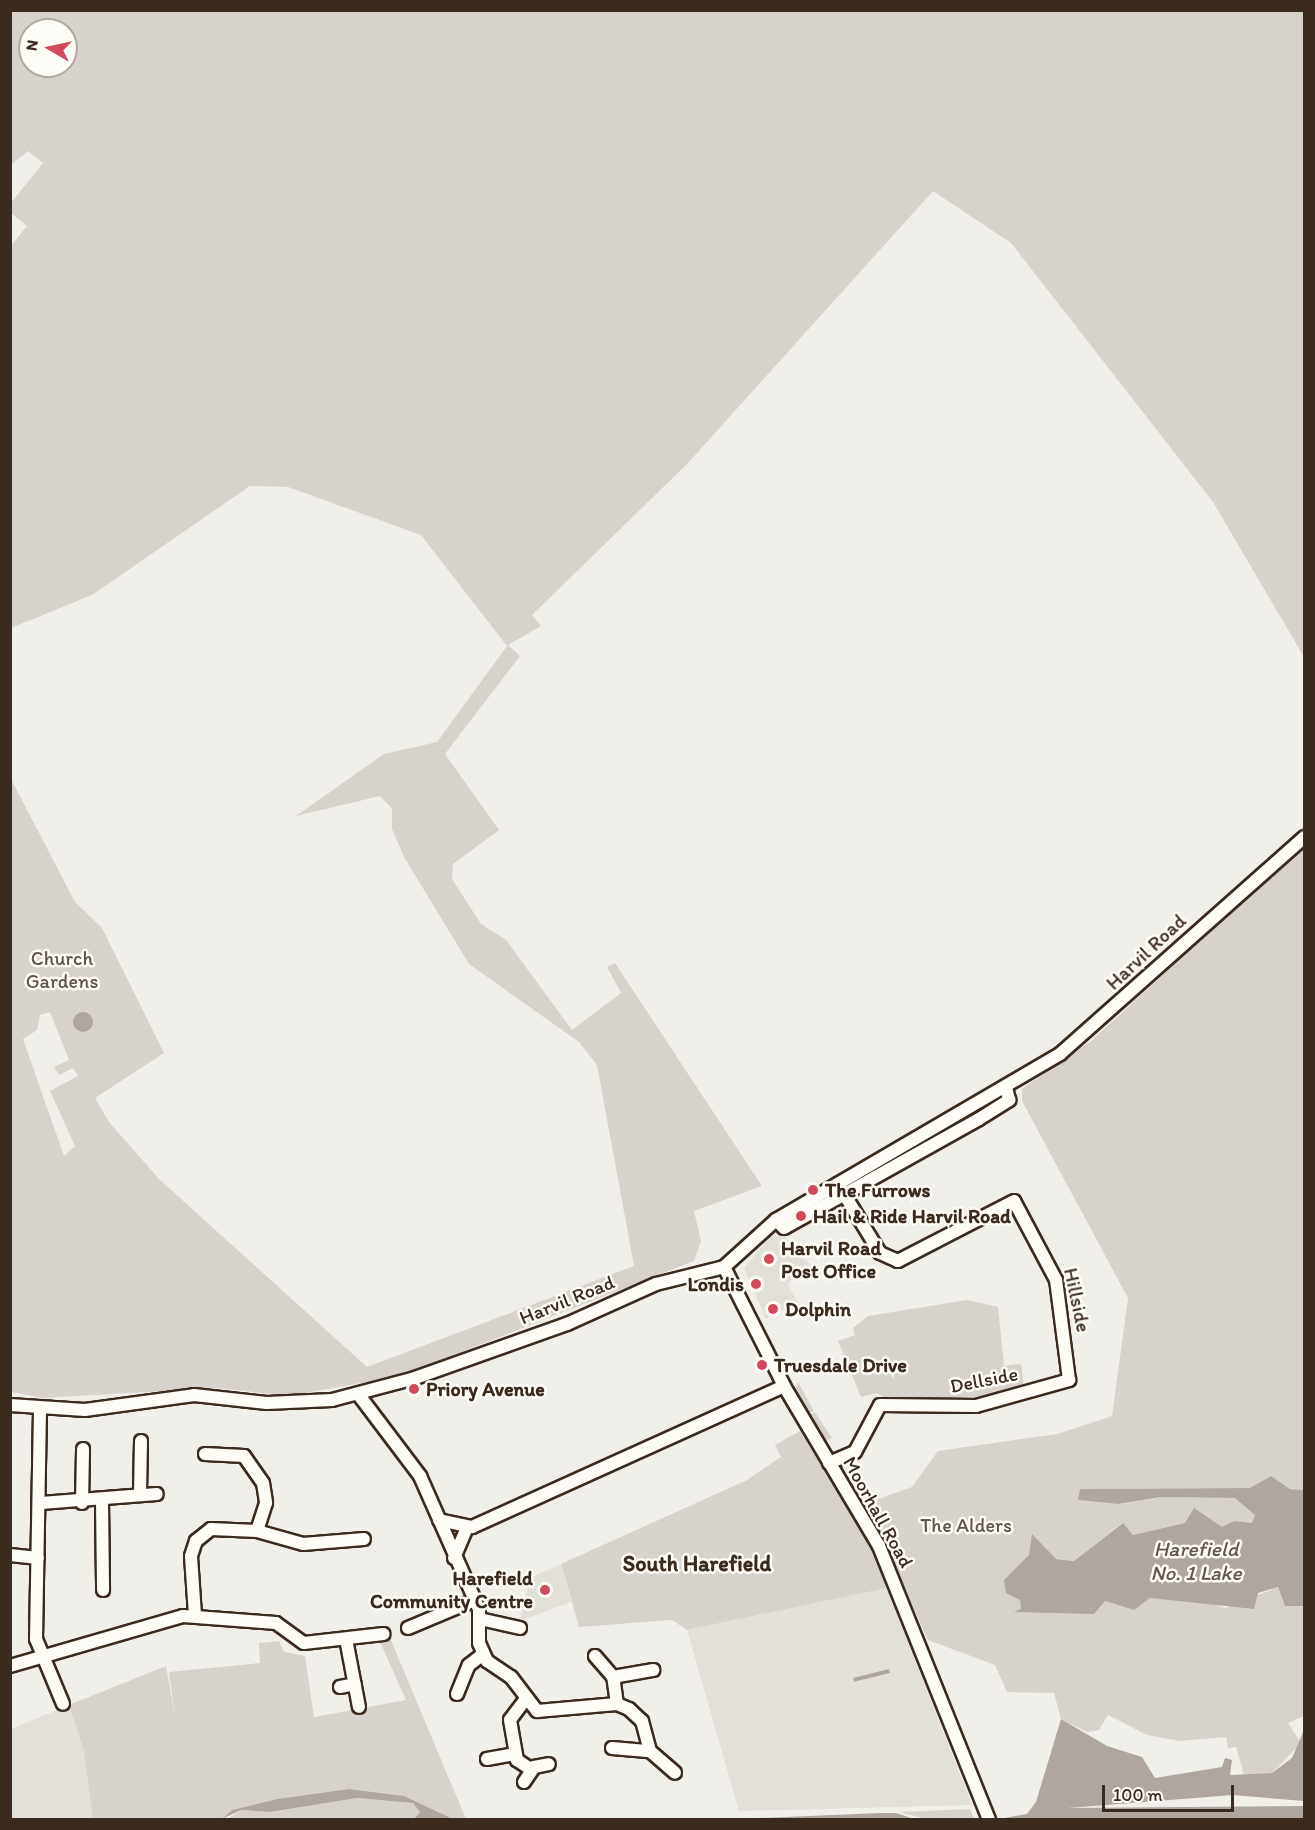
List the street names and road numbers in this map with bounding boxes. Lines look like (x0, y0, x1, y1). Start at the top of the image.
street label: Harvil Road (1101, 909, 1191, 995)
street label: Hillside (1058, 1266, 1096, 1334)
street label: Harvil Road (516, 1270, 618, 1330)
street label: Dellside (948, 1362, 1020, 1398)
street label: Moorhall Road (838, 1452, 918, 1572)

